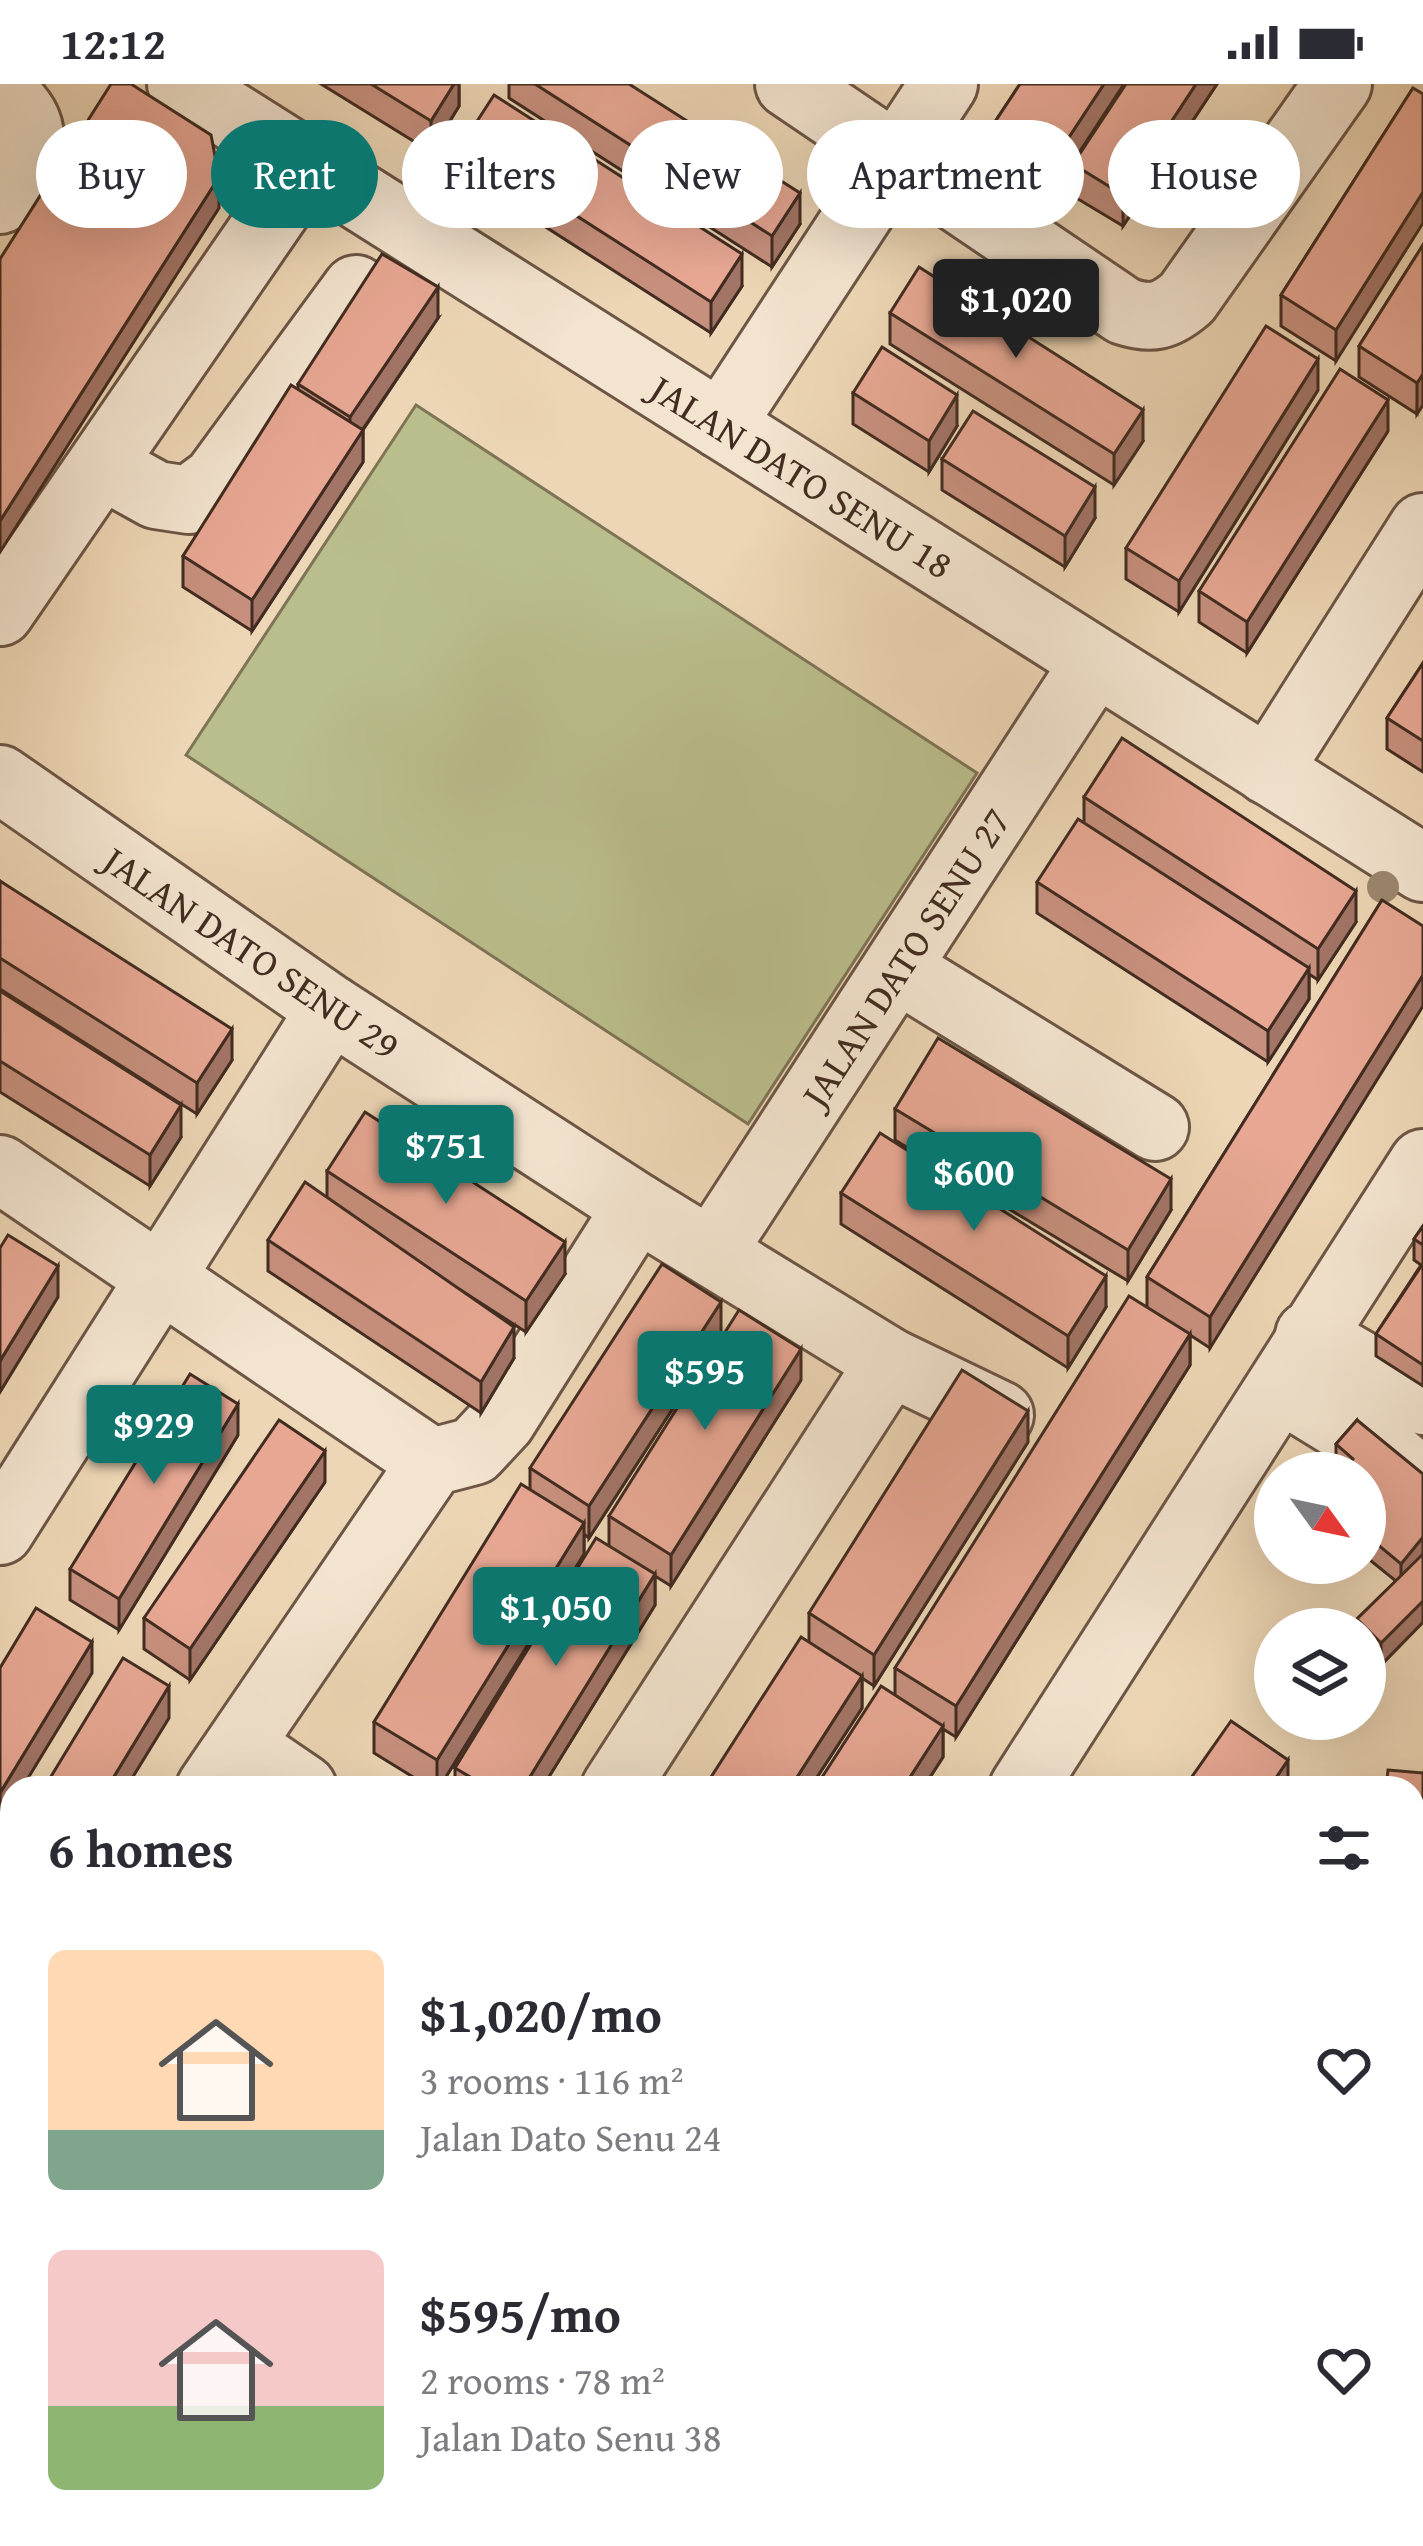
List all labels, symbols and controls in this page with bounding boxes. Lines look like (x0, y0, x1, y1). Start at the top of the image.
text: 12:12 (60, 10, 166, 75)
chip: Buy (36, 120, 187, 228)
chip: Rent (211, 120, 378, 228)
chip: Filters (402, 120, 598, 228)
chip: New (622, 120, 783, 228)
chip: Apartment (807, 120, 1084, 228)
chip: House (1108, 120, 1300, 228)
pin: $1,020 (918, 259, 1114, 361)
text: $1,020 (960, 269, 1072, 326)
street label: JALAN DATO SENU 18 (635, 357, 964, 592)
street label: JALAN DATO SENU 27 (784, 796, 1023, 1122)
street label: JALAN DATO SENU 29 (88, 828, 412, 1073)
pin: $751 (375, 1105, 517, 1207)
text: $751 (406, 1115, 486, 1172)
pin: $600 (903, 1132, 1045, 1234)
text: $600 (934, 1142, 1014, 1199)
pin: $595 (634, 1331, 776, 1433)
text: $595 (665, 1341, 745, 1398)
pin: $929 (83, 1385, 225, 1487)
text: $929 (114, 1395, 194, 1452)
north arrow (1254, 1452, 1386, 1584)
map controls (1254, 1452, 1386, 1740)
pin: $1,050 (458, 1567, 654, 1669)
text: $1,050 (500, 1577, 612, 1634)
button: layers (1254, 1608, 1386, 1740)
text: 6 homes (48, 1811, 234, 1886)
icon: filters (1311, 1815, 1377, 1881)
text: $1,020/mo (420, 1976, 662, 2051)
icon: home (144, 1998, 288, 2142)
icon: heart (1311, 2037, 1377, 2103)
text: 3 rooms · 116 m² (420, 2051, 684, 2108)
text: Jalan Dato Senu 24 (420, 2108, 721, 2165)
text: $595/mo (420, 2276, 621, 2351)
icon: home (144, 2298, 288, 2442)
icon: heart (1311, 2337, 1377, 2403)
text: 2 rooms · 78 m² (420, 2351, 665, 2408)
text: Jalan Dato Senu 38 (420, 2408, 721, 2465)

